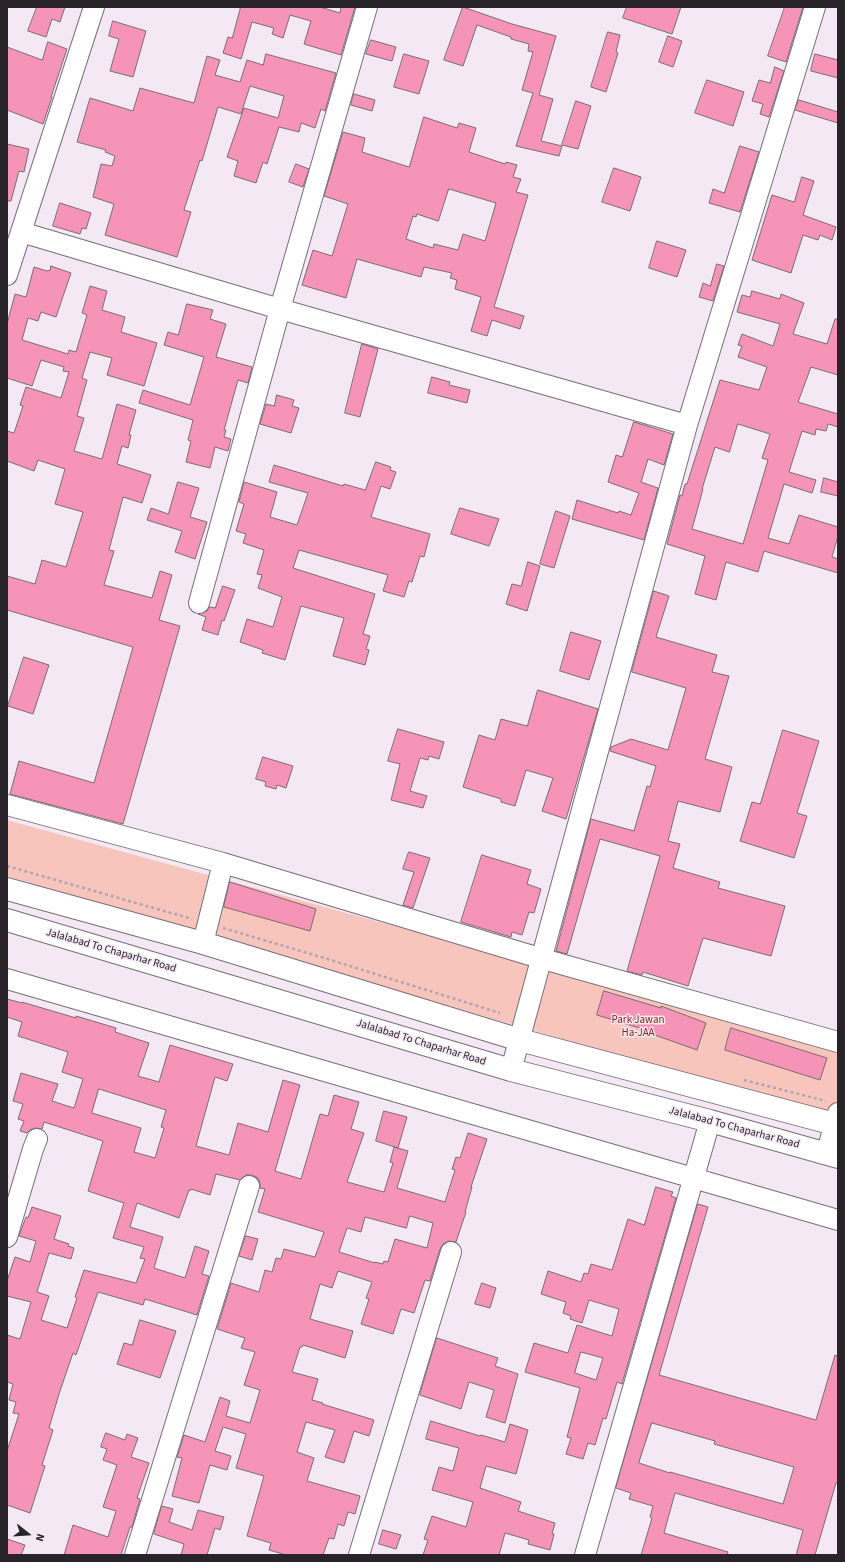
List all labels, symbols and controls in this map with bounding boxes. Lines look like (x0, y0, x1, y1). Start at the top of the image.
street label: Jalalabad To Chaparhar Road (44, 926, 178, 976)
park label: Park Jawan Ha-JAA (612, 1014, 664, 1040)
street label: Jalalabad To Chaparhar Road (355, 1017, 487, 1069)
street label: Jalalabad To Chaparhar Road (667, 1104, 801, 1152)
north arrow (8, 1514, 48, 1554)
text: N (32, 1532, 48, 1543)

